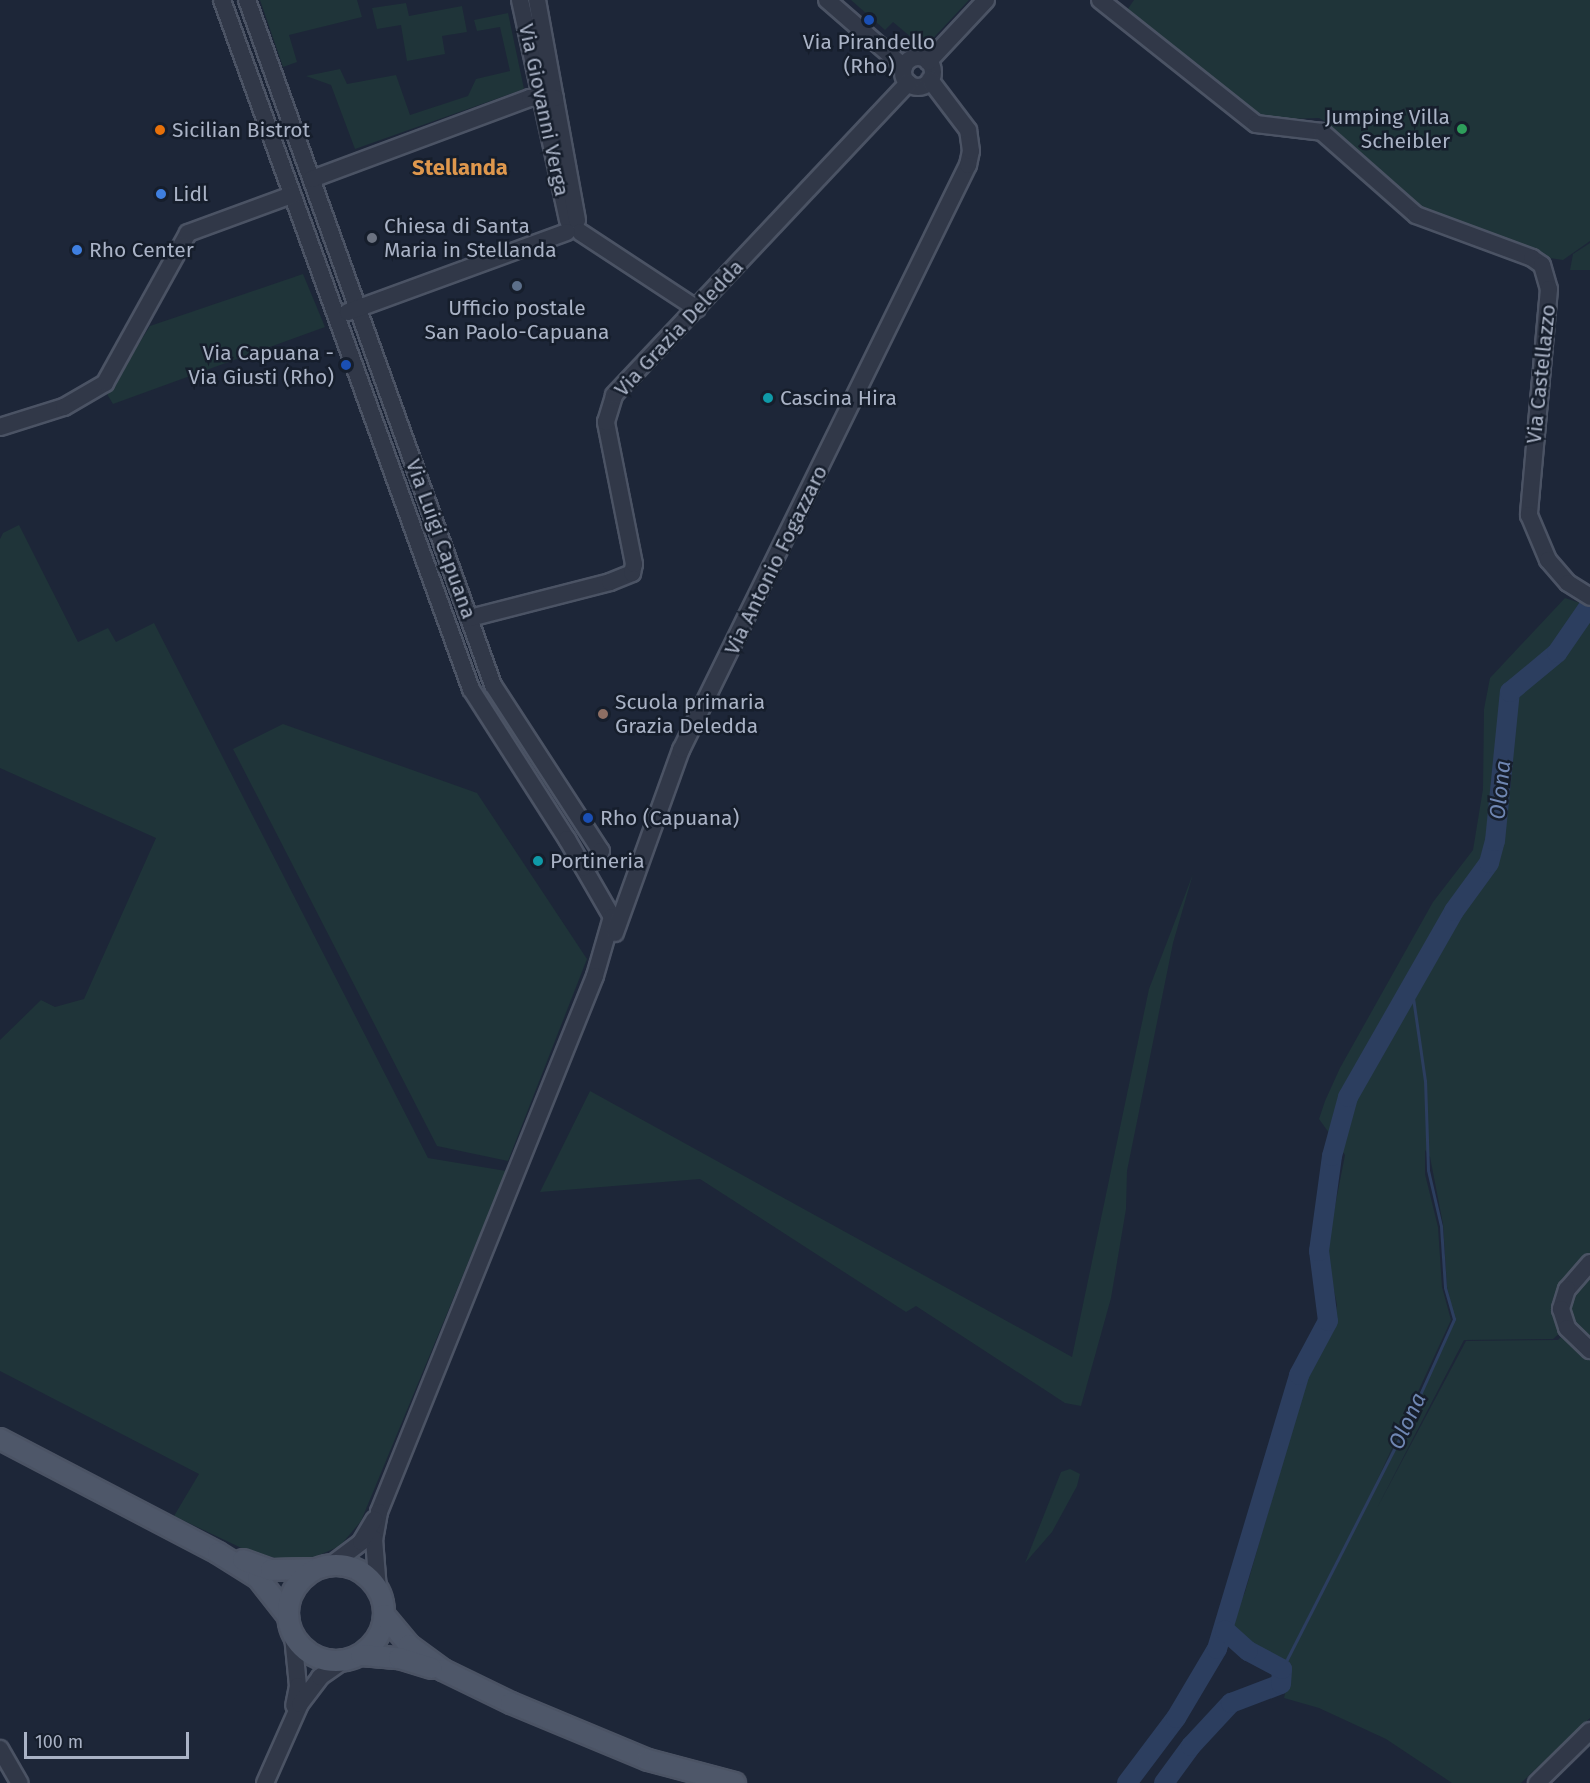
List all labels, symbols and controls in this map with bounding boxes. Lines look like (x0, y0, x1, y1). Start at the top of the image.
marker: Via Pirandello (Rho) (862, 13, 876, 27)
street label: Via Giovanni Verga (513, 21, 575, 199)
place label: Via Pirandello (Rho) (803, 29, 935, 79)
place label: Jumping Villa Scheibler (1325, 104, 1450, 154)
place label: Sicilian Bistrot (172, 117, 310, 143)
marker: Jumping Villa Scheibler (1455, 122, 1469, 136)
marker: Sicilian Bistrot (153, 123, 167, 137)
district label: Stellanda (412, 155, 508, 181)
place label: Lidl (173, 181, 208, 207)
marker: Lidl (154, 187, 168, 201)
place label: Chiesa di Santa Maria in Stellanda (384, 213, 557, 263)
marker: Chiesa di Santa Maria in Stellanda (365, 231, 379, 245)
place label: Rho Center (89, 237, 194, 263)
marker: Rho Center (70, 243, 84, 257)
street label: Via Grazia Deledda (609, 254, 749, 402)
marker: Ufficio postale San Paolo-Capuana (510, 279, 524, 293)
place label: Ufficio postale San Paolo-Capuana (424, 295, 610, 345)
street label: Via Castellazzo (1521, 303, 1561, 445)
place label: Via Capuana - Via Giusti (Rho) (188, 340, 334, 390)
marker: Via Capuana - Via Giusti (Rho) (339, 358, 353, 372)
place label: Cascina Hira (780, 385, 897, 411)
marker: Cascina Hira (761, 391, 775, 405)
street label: Via Luigi Capuana (400, 456, 482, 622)
street label: Via Antonio Fogazzaro (719, 461, 833, 659)
place label: Scuola primaria Grazia Deledda (615, 689, 765, 739)
marker: Scuola primaria Grazia Deledda (596, 707, 610, 721)
water label: Olona (1484, 759, 1516, 821)
place label: Rho (Capuana) (600, 805, 739, 831)
marker: Rho (Capuana) (581, 811, 595, 825)
place label: Portineria (550, 848, 645, 874)
marker: Portineria (531, 854, 545, 868)
water label: Olona (1383, 1389, 1431, 1453)
scale bar (27, 1720, 192, 1758)
text: 100 m (35, 1731, 83, 1753)

